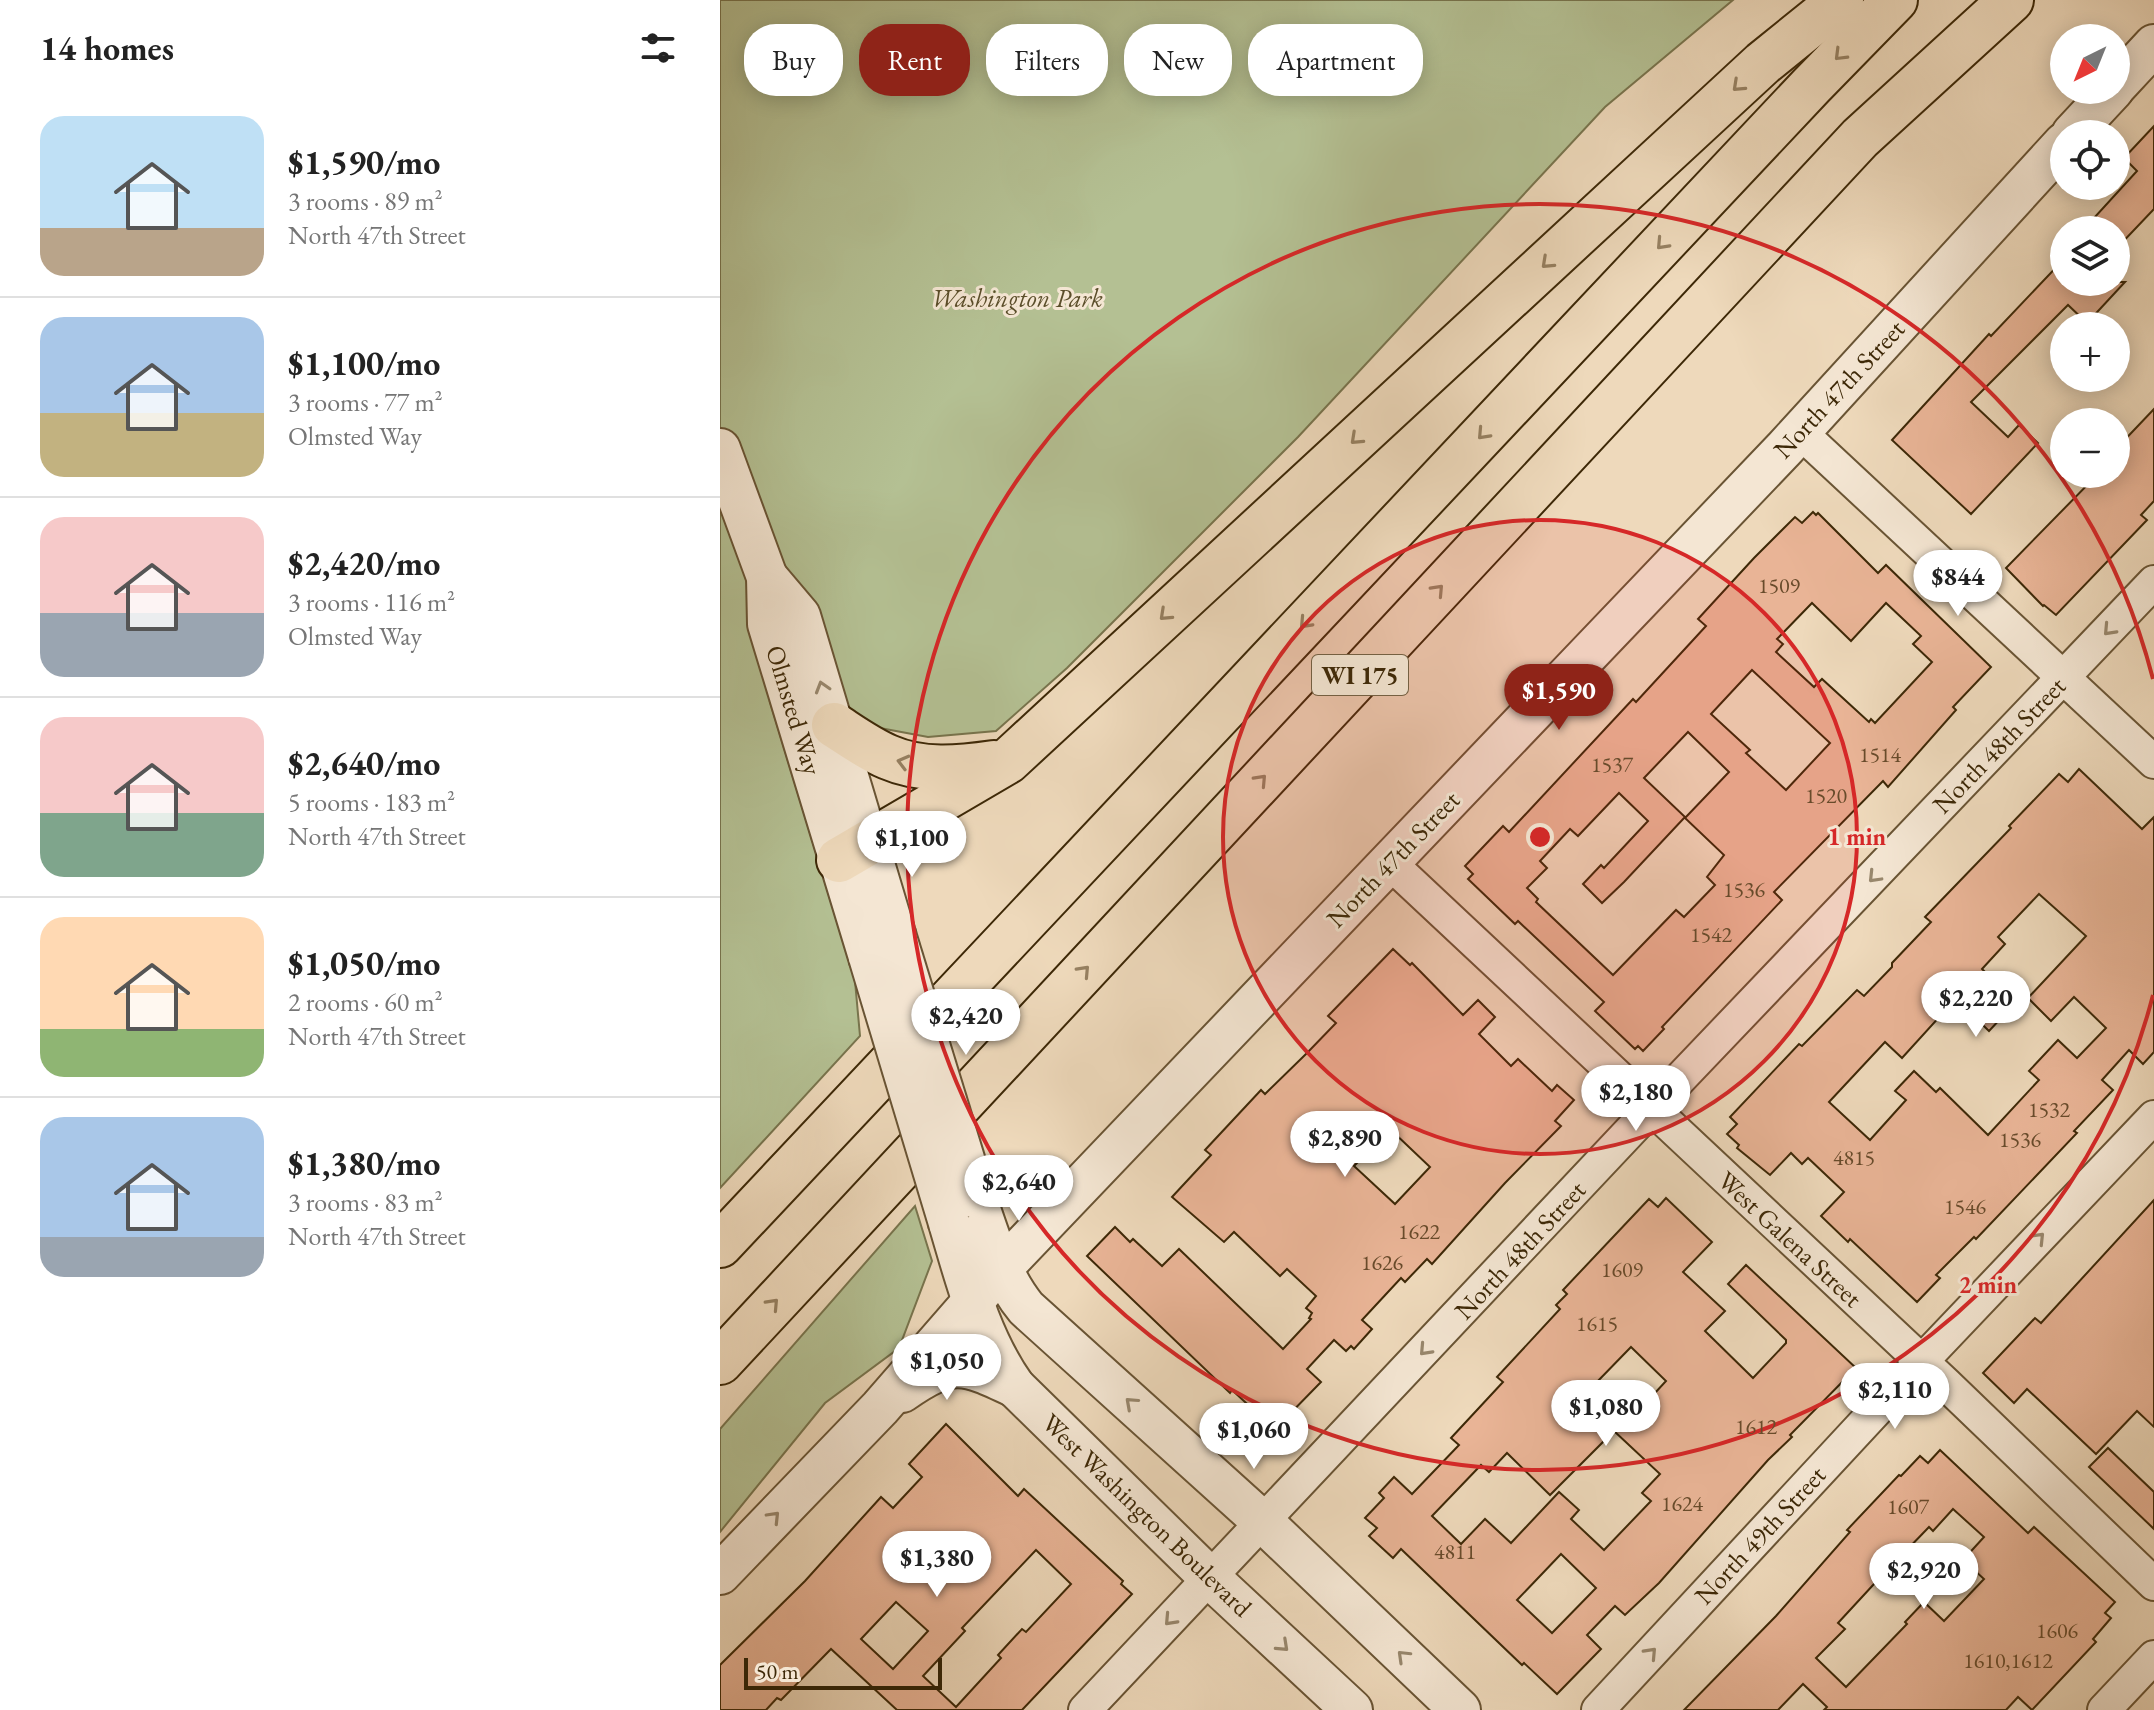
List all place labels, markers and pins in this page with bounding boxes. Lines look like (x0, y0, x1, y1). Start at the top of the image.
pin: $844 (1911, 550, 2005, 618)
pin: $1,590 (1494, 664, 1624, 732)
pin: $1,100 (847, 811, 977, 879)
centre of rings (1526, 823, 1554, 851)
pin: $2,220 (1911, 971, 2041, 1039)
pin: $2,420 (901, 989, 1031, 1057)
pin: $2,180 (1571, 1065, 1701, 1133)
pin: $2,890 (1280, 1111, 1410, 1179)
pin: $2,640 (954, 1155, 1084, 1223)
pin: $1,050 (882, 1334, 1012, 1402)
pin: $2,110 (1830, 1363, 1960, 1431)
pin: $1,080 (1541, 1380, 1671, 1448)
pin: $1,060 (1189, 1403, 1319, 1471)
pin: $1,380 (872, 1531, 1002, 1599)
pin: $2,920 (1859, 1543, 1989, 1611)

